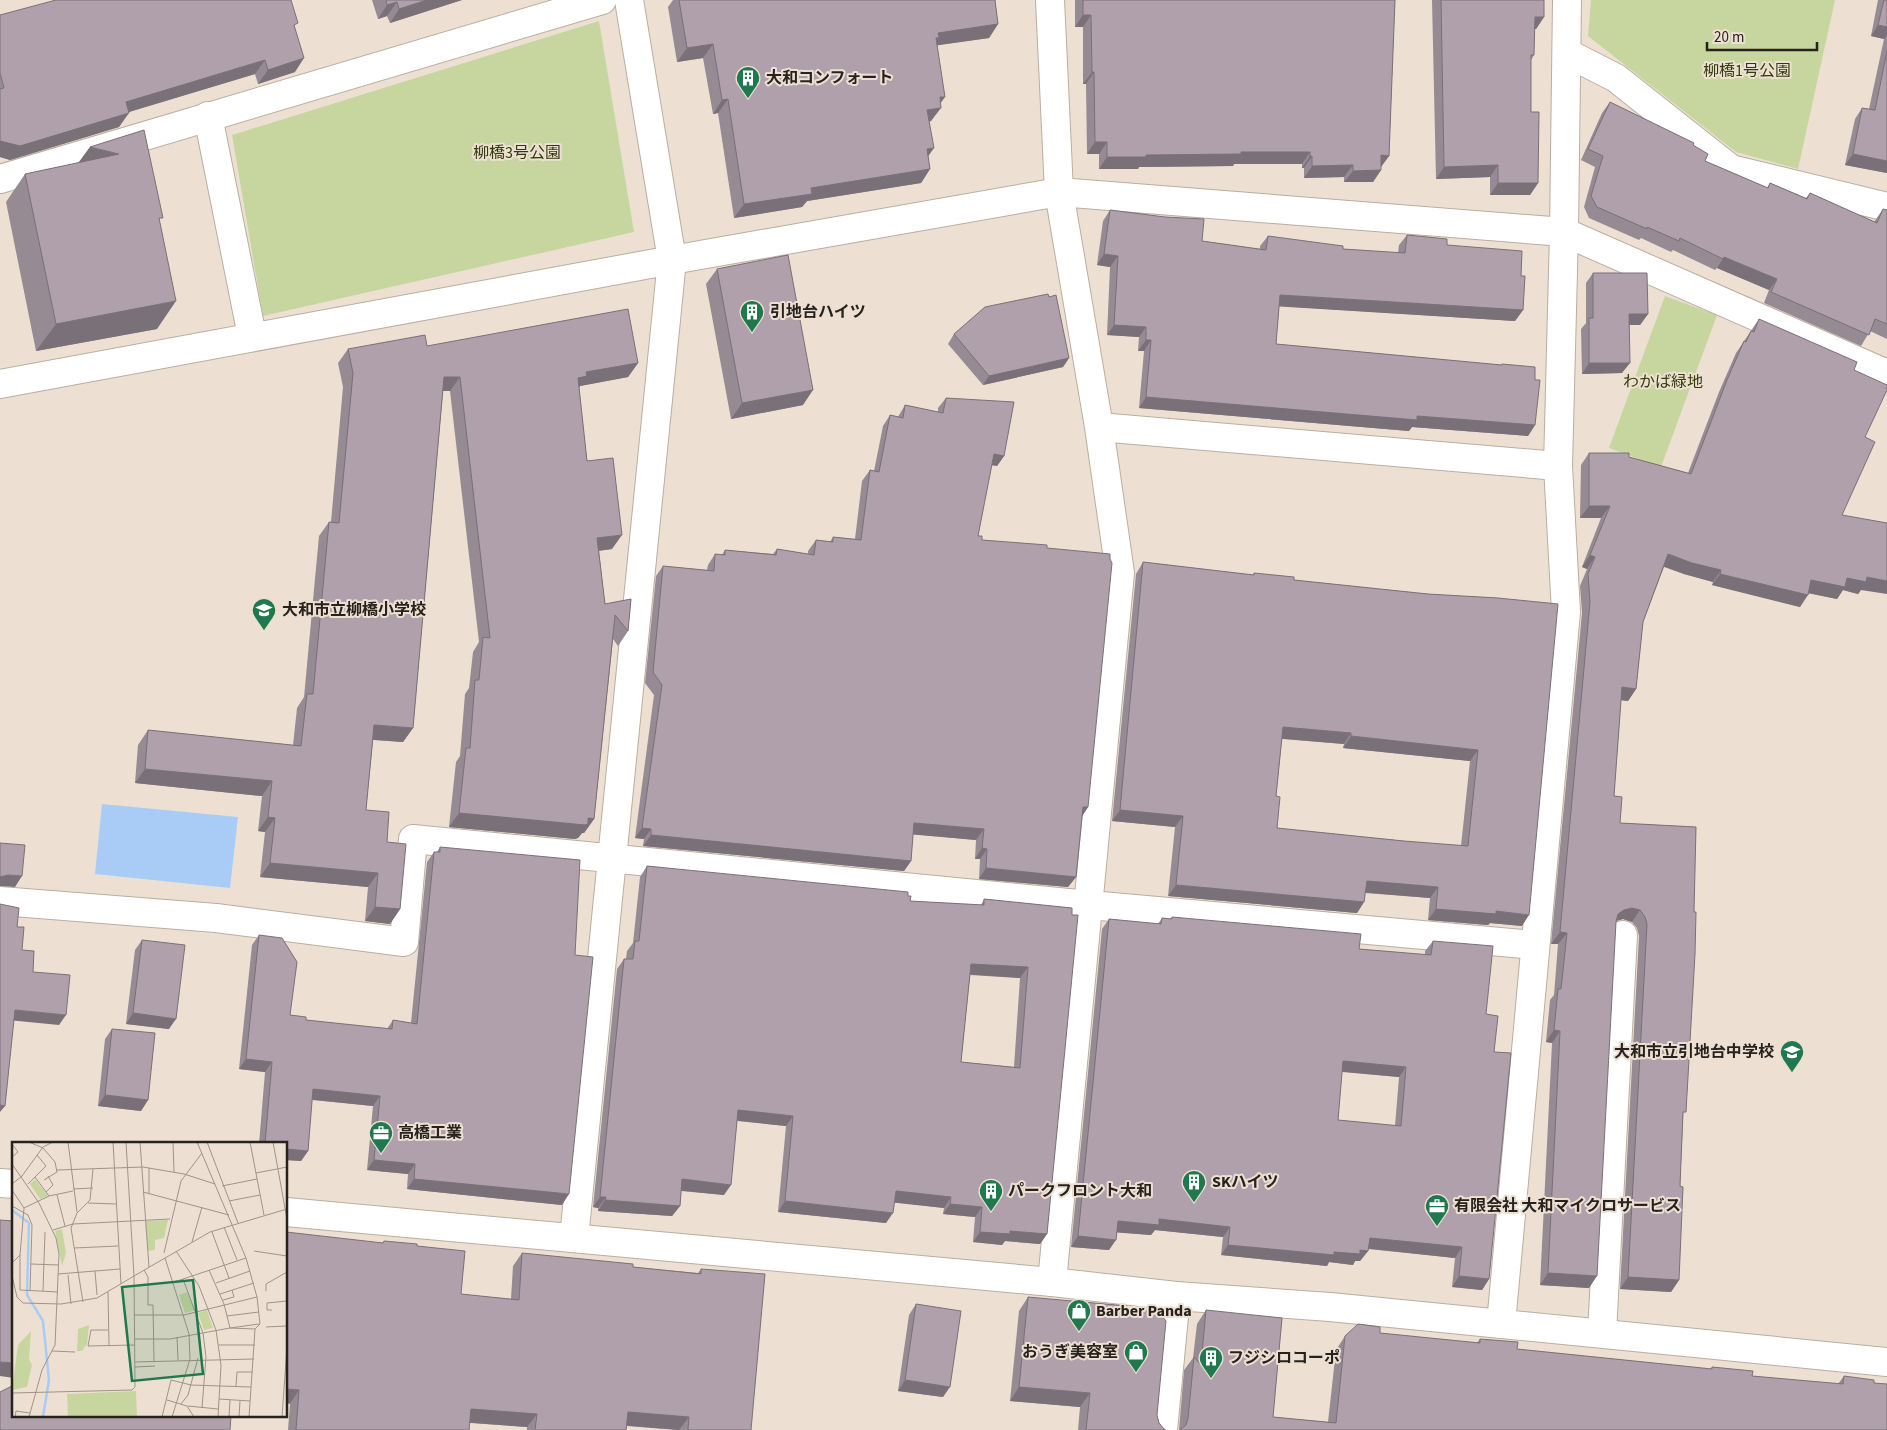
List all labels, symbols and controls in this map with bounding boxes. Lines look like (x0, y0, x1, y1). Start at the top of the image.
scale bar (1707, 20, 1817, 52)
text: 20 m (1714, 27, 1744, 48)
park label: 柳橋1号公園 (1703, 60, 1791, 82)
building icon: 大和コンフォート (735, 65, 761, 99)
place label: 大和コンフォート (766, 67, 894, 89)
park label: 柳橋3号公園 (473, 142, 561, 164)
building icon: 引地台ハイツ (739, 299, 765, 333)
place label: 引地台ハイツ (770, 301, 866, 323)
park label: わかば緑地 (1623, 371, 1703, 393)
school or university icon: 大和市立柳橋小学校 (251, 597, 277, 631)
place label: 大和市立柳橋小学校 (282, 599, 426, 621)
school or university icon: 大和市立引地台中学校 (1779, 1039, 1805, 1073)
place label: 大和市立引地台中学校 (1614, 1041, 1774, 1063)
office icon: 高橋工業 (368, 1120, 394, 1154)
place label: 高橋工業 (398, 1122, 462, 1144)
inset map (12, 1142, 288, 1418)
building icon: SKハイツ (1181, 1169, 1207, 1203)
place label: SKハイツ (1212, 1171, 1278, 1193)
building icon: パークフロント大和 (978, 1178, 1004, 1212)
place label: パークフロント大和 (1008, 1180, 1152, 1202)
office icon: 有限会社 大和マイクロサービス (1424, 1193, 1450, 1227)
place label: 有限会社 大和マイクロサービス (1454, 1195, 1681, 1217)
shop icon: Barber Panda (1066, 1298, 1092, 1332)
place label: Barber Panda (1096, 1300, 1192, 1322)
shop icon: おうぎ美容室 (1123, 1339, 1149, 1373)
place label: おうぎ美容室 (1022, 1341, 1118, 1363)
building icon: フジシロコーポ (1198, 1345, 1224, 1379)
place label: フジシロコーポ (1228, 1347, 1340, 1369)

